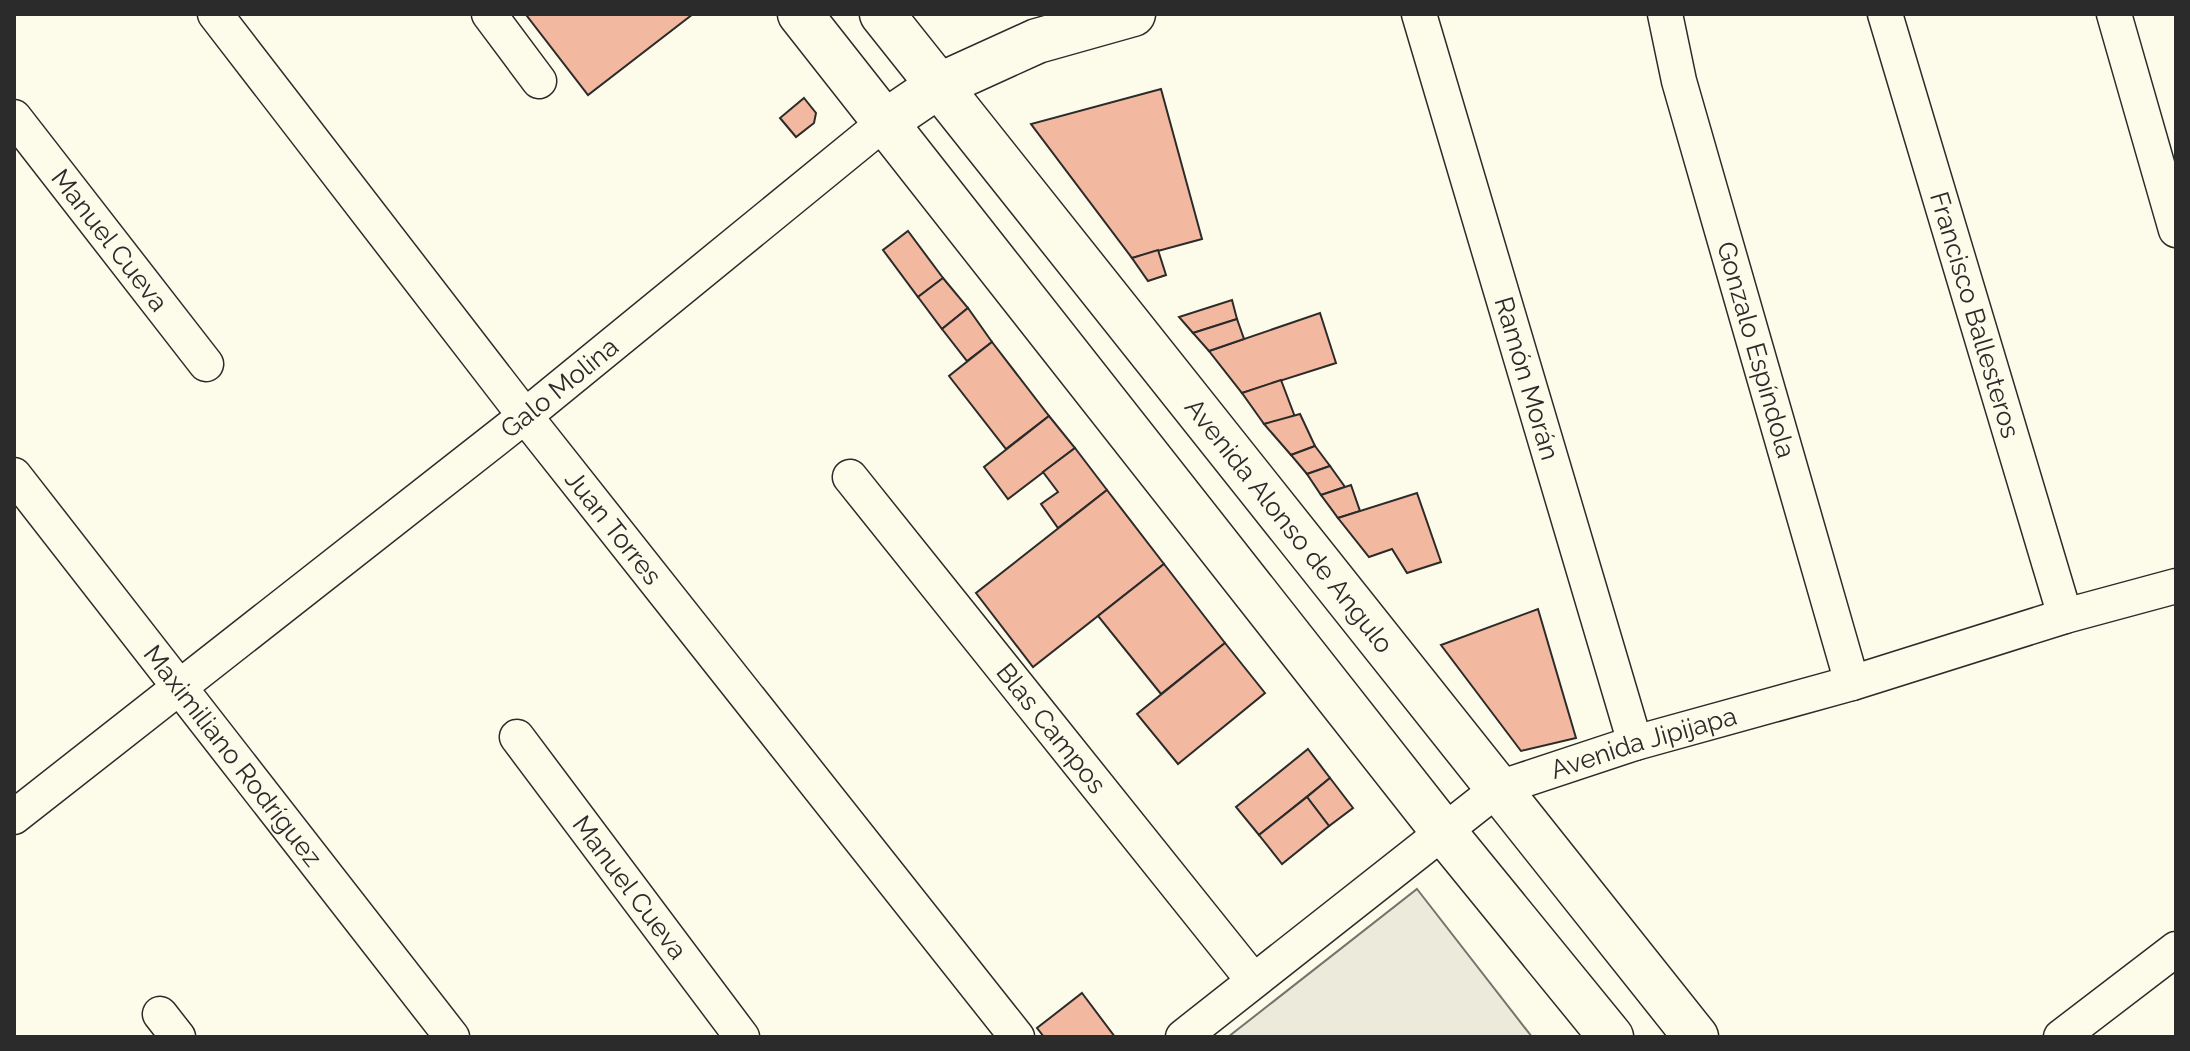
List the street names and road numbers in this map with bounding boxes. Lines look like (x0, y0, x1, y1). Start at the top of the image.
street label: Manuel Cueva (45, 163, 174, 317)
street label: Francisco Ballesteros (1924, 188, 2026, 442)
street label: Gonzalo Espíndola (1711, 238, 1802, 461)
street label: Ramón Morán (1489, 293, 1565, 463)
street label: Galo Molina (495, 331, 624, 444)
street label: Avenida Alonso de Angulo (1179, 393, 1399, 659)
street label: Juan Torres (559, 464, 668, 591)
street label: Maximiliano Rodríguez (137, 639, 328, 872)
street label: Blas Campos (990, 657, 1112, 799)
street label: Avenida Jipijapa (1547, 701, 1740, 785)
street label: Manuel Cueva (566, 810, 693, 965)

